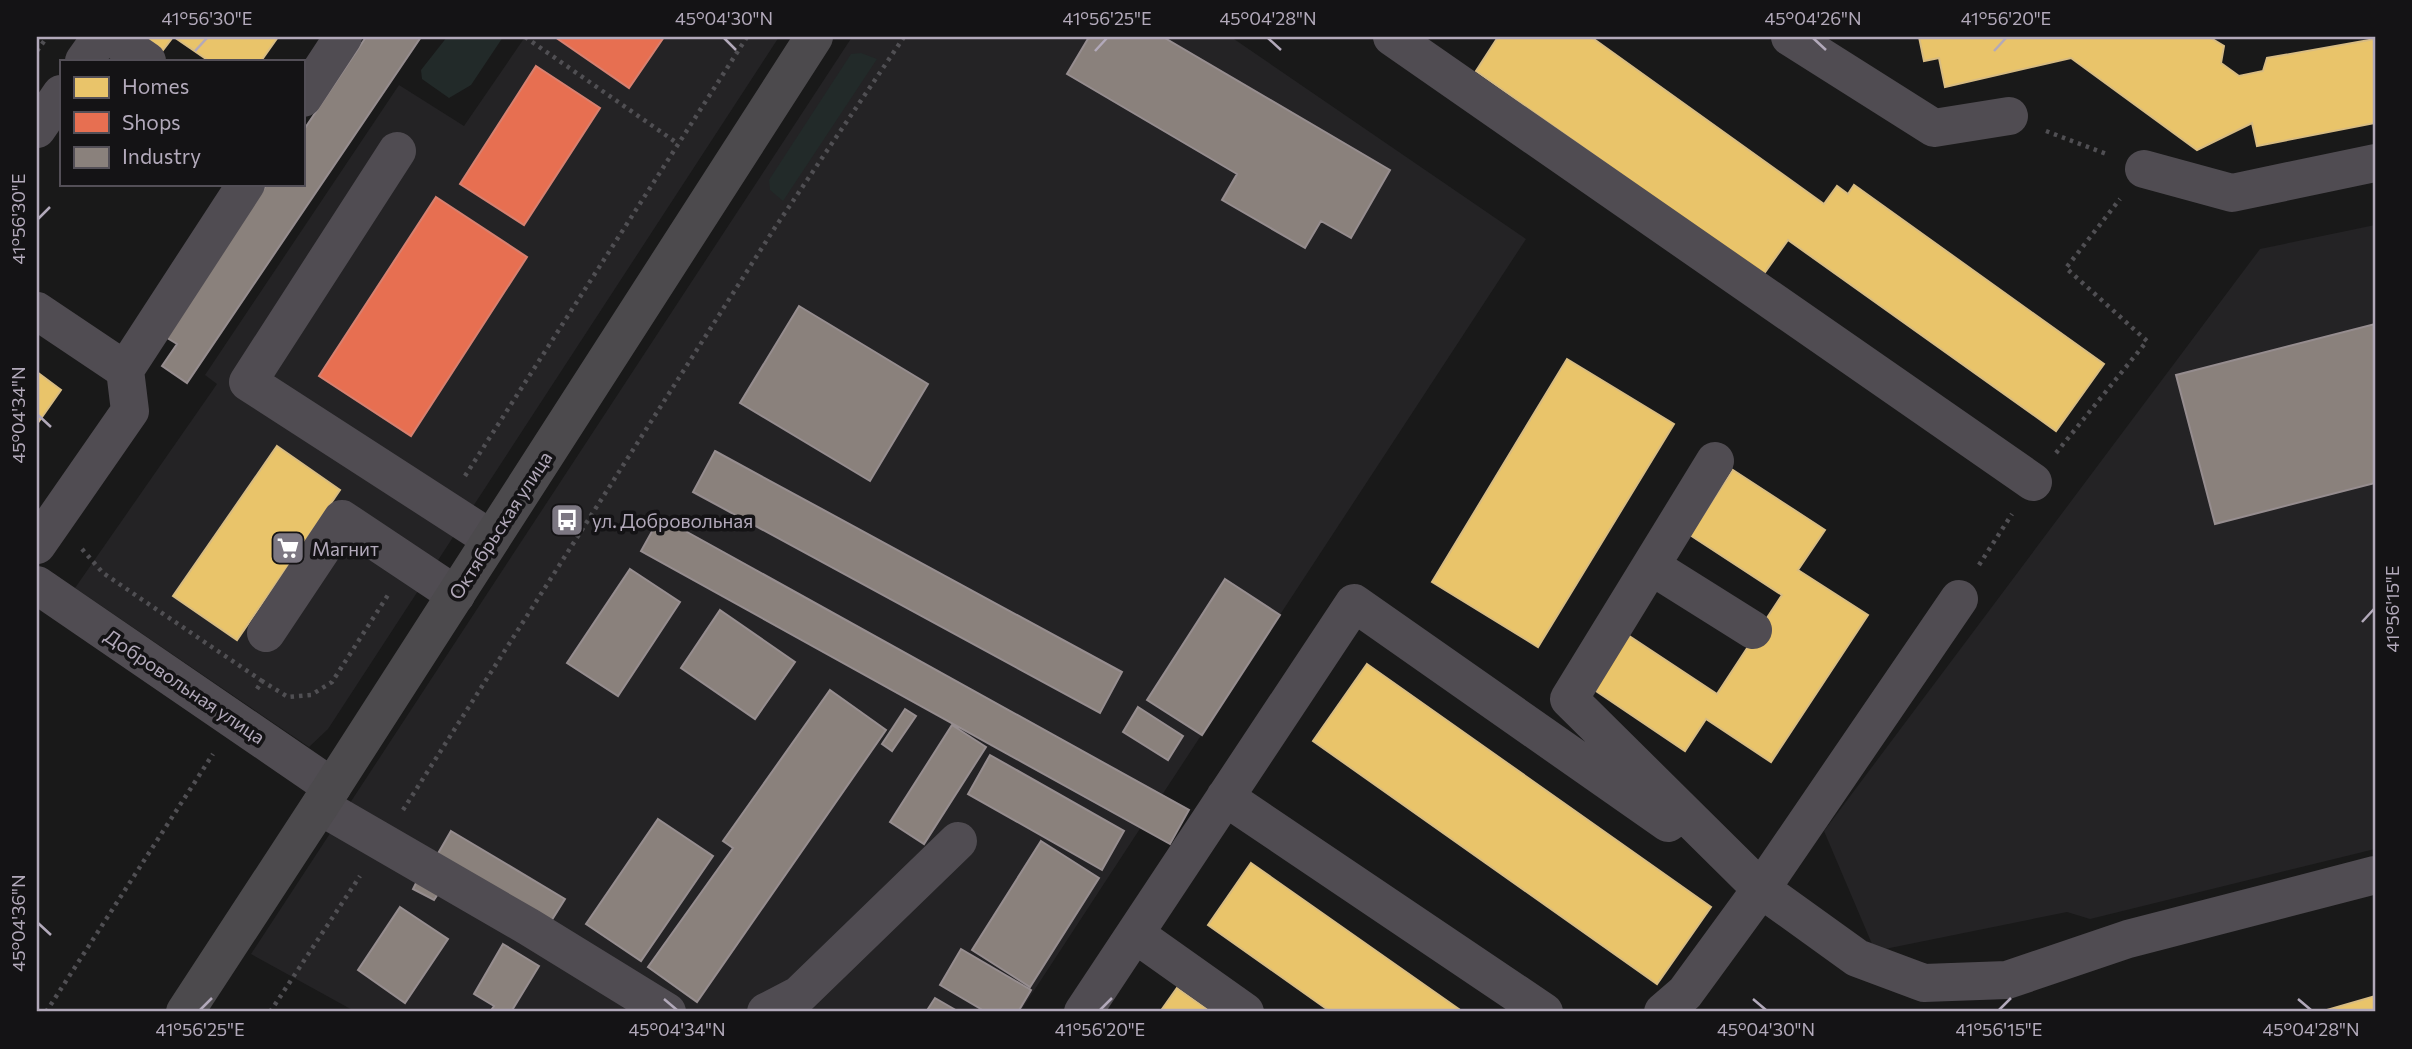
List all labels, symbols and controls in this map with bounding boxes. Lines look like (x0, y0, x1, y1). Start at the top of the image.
text: 41°56'30"E (162, 7, 252, 29)
text: 45°04'30"N (675, 7, 773, 29)
text: 41°56'25"E (1062, 7, 1152, 29)
text: 45°04'28"N (1220, 7, 1316, 29)
text: 45°04'26"N (1765, 7, 1861, 29)
text: 41°56'20"E (1961, 7, 2051, 29)
legend (60, 60, 304, 186)
text: Homes (122, 73, 189, 98)
text: Shops (122, 109, 181, 134)
text: Industry (122, 143, 201, 168)
text: 41°56'30"E (7, 174, 29, 264)
text: 45°04'34"N (7, 366, 29, 464)
street label: Октябрьская улица (444, 447, 556, 603)
bus stop icon: ул. Добровольная (548, 501, 586, 539)
place label: ул. Добровольная (592, 509, 753, 532)
supermarket icon: Магнит (269, 529, 307, 567)
place label: Магнит (312, 537, 379, 560)
text: 41°56'15"E (2381, 566, 2403, 652)
street label: Добровольная улица (100, 624, 270, 748)
text: 45°04'36"N (7, 874, 29, 972)
text: 41°56'25"E (155, 1018, 245, 1040)
text: 45°04'34"N (628, 1018, 726, 1040)
text: 41°56'20"E (1055, 1018, 1145, 1040)
text: 45°04'30"N (1717, 1018, 1815, 1040)
text: 41°56'15"E (1956, 1018, 2042, 1040)
text: 45°04'28"N (2263, 1018, 2359, 1040)

